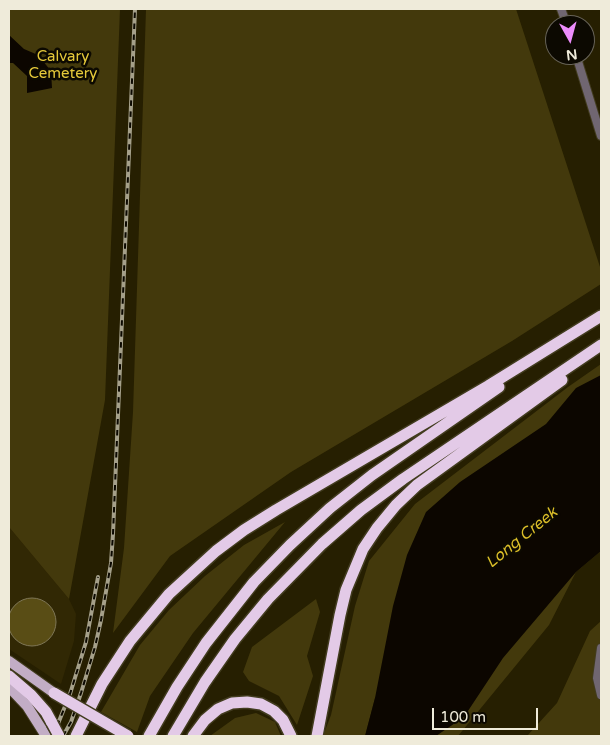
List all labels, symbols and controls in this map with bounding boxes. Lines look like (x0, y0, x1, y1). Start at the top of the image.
north arrow (545, 15, 595, 65)
text: N (565, 45, 578, 64)
park label: Calvary Cemetery (29, 48, 97, 83)
water label: Long Creek (482, 503, 562, 573)
scale bar (435, 698, 541, 730)
text: 100 m (440, 708, 486, 726)

